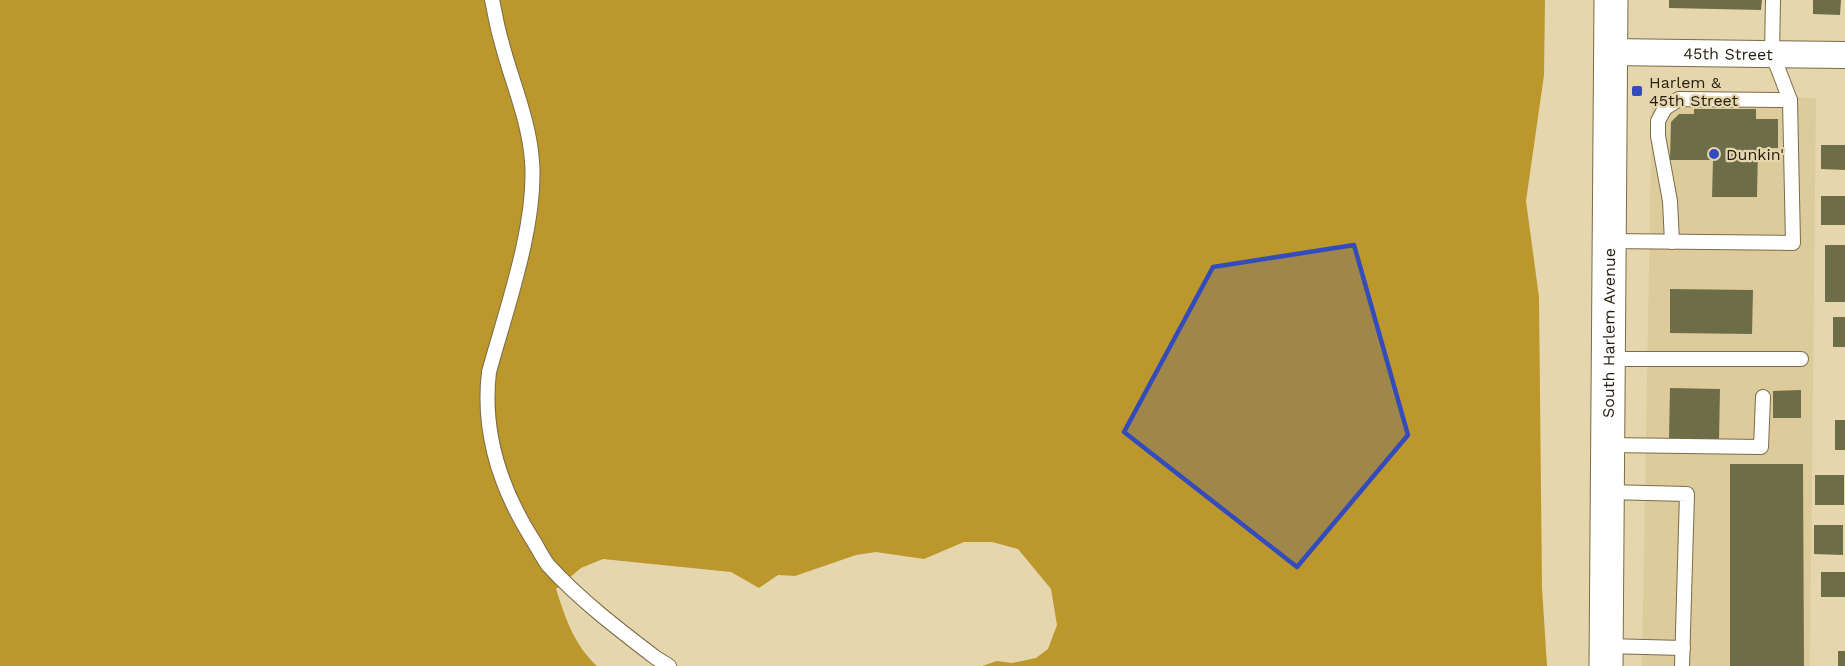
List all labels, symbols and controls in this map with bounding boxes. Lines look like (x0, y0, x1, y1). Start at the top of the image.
street label: 45th Street (1683, 44, 1773, 64)
place label: Harlem & 45th Street (1649, 73, 1739, 110)
marker: Harlem & 45th Street (1630, 84, 1644, 98)
place label: Dunkin' (1726, 145, 1784, 164)
marker: Dunkin' (1707, 147, 1721, 161)
street label: South Harlem Avenue (1599, 248, 1619, 418)

